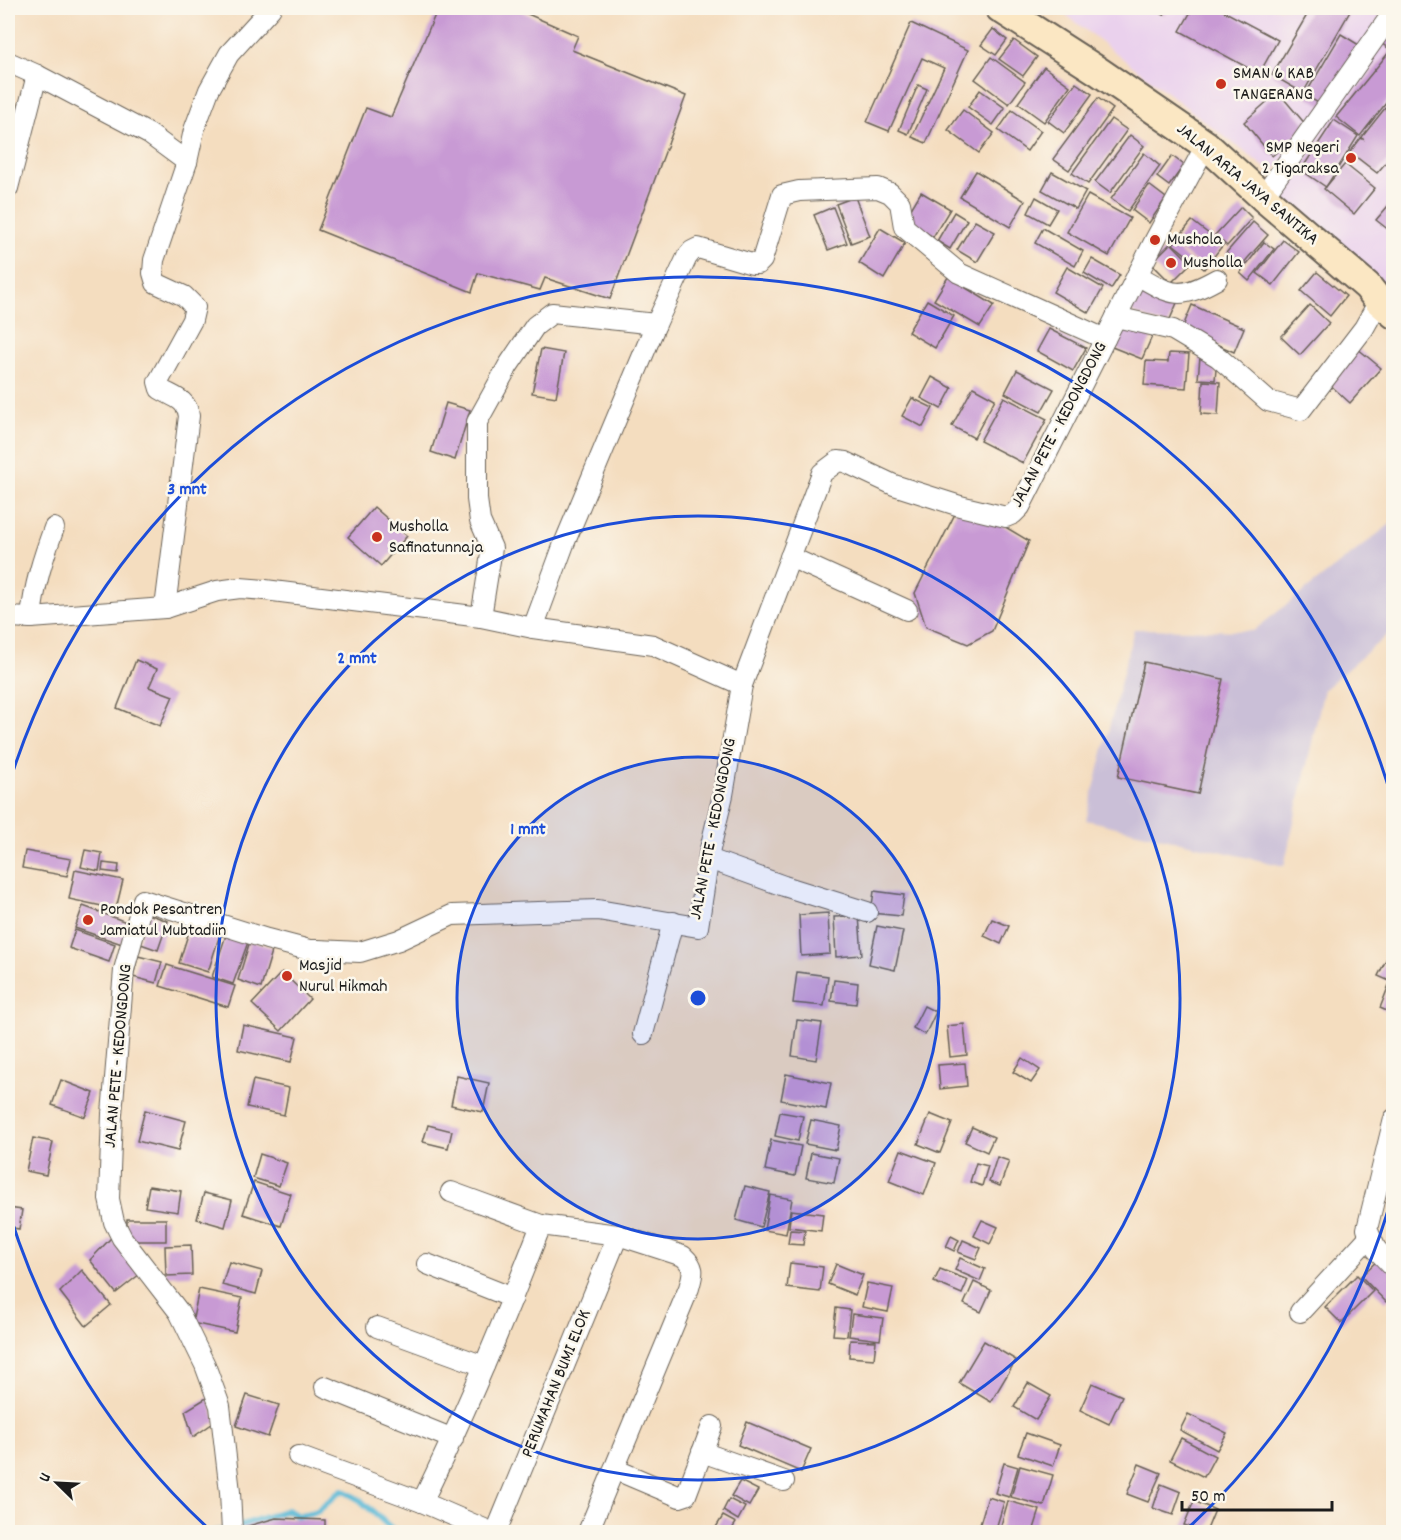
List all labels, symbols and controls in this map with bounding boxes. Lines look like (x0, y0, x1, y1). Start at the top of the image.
place label: SMAN 6 KAB TANGERANG (1233, 62, 1314, 108)
marker: SMAN 6 KAB TANGERANG (1214, 77, 1228, 91)
street label: JALAN ARIA JAYA SANTIKA (1170, 118, 1324, 252)
place label: SMP Negeri 2 Tigaraksa (1262, 136, 1340, 182)
marker: SMP Negeri 2 Tigaraksa (1344, 151, 1358, 165)
place label: Mushola (1167, 228, 1222, 253)
marker: Mushola (1148, 233, 1162, 247)
place label: Musholla (1183, 251, 1243, 276)
marker: Musholla (1164, 256, 1178, 270)
street label: JALAN PETE - KEDONGDONG (1006, 338, 1114, 512)
text: 3 mnt (167, 478, 207, 503)
place label: Musholla Safinatunnaja (389, 515, 484, 561)
marker: Musholla Safinatunnaja (370, 530, 384, 544)
text: 2 mnt (337, 647, 377, 672)
street label: JALAN PETE - KEDONGDONG (684, 736, 744, 922)
text: 1 mnt (510, 818, 546, 843)
place label: Pondok Pesantren Jamiatul Mubtadiin (100, 898, 226, 944)
marker: Pondok Pesantren Jamiatul Mubtadiin (81, 913, 95, 927)
place label: Masjid Nurul Hikmah (299, 954, 387, 1000)
street label: JALAN PETE - KEDONGDONG (99, 963, 139, 1149)
marker: Masjid Nurul Hikmah (280, 969, 294, 983)
centre of rings (688, 988, 708, 1008)
street label: PERUMAHAN BUMI ELOK (516, 1306, 598, 1462)
north arrow (27, 1453, 87, 1513)
text: U (34, 1469, 58, 1486)
scale bar (1182, 1474, 1332, 1512)
text: 50 m (1191, 1485, 1226, 1510)

